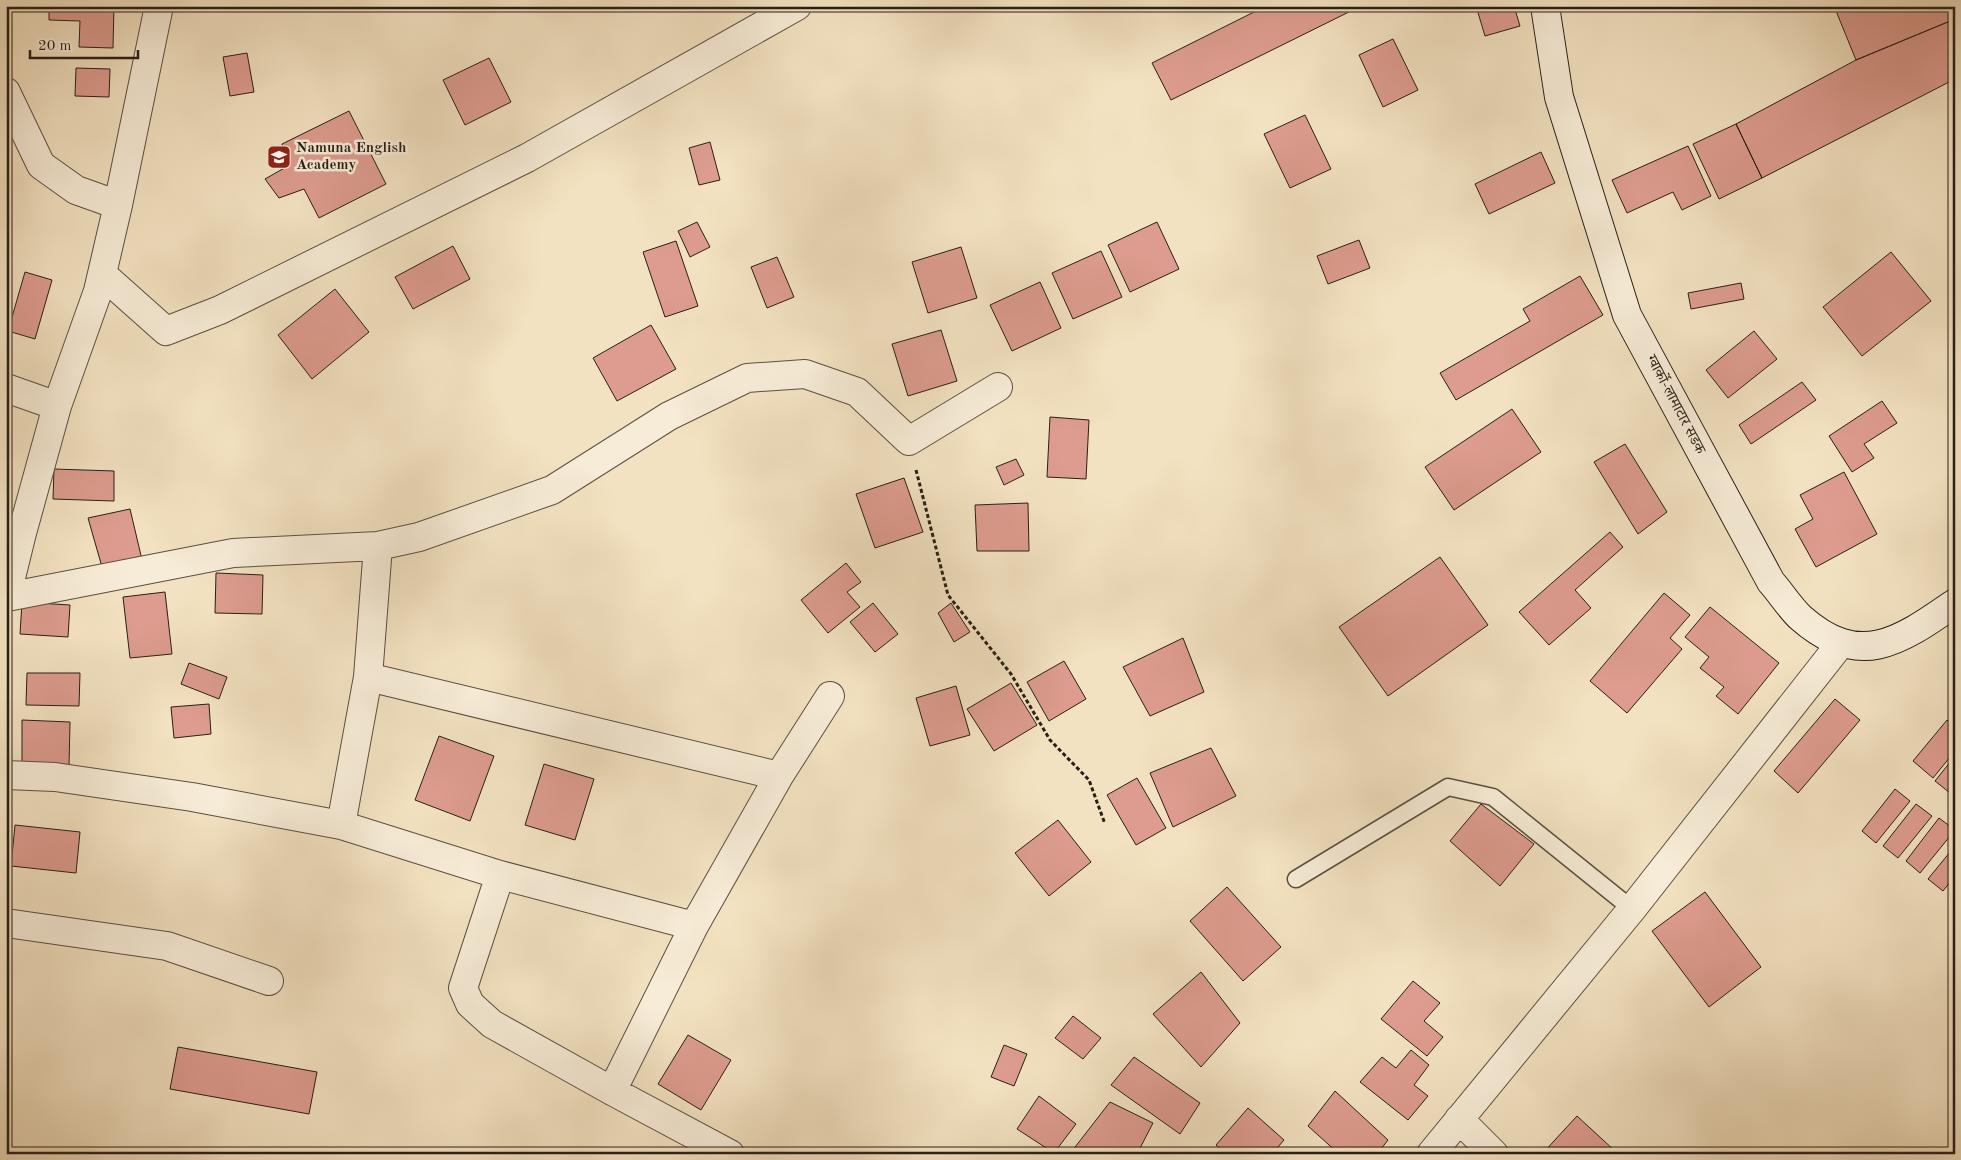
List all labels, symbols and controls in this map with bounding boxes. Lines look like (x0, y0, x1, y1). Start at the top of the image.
scale bar (30, 28, 138, 60)
text: 20 m (38, 39, 72, 54)
place label: Namuna English Academy (296, 141, 406, 173)
school or university icon: Namuna English Academy (266, 144, 292, 170)
street label: ग्वार्को-लामाटार सडक (1642, 351, 1711, 458)

